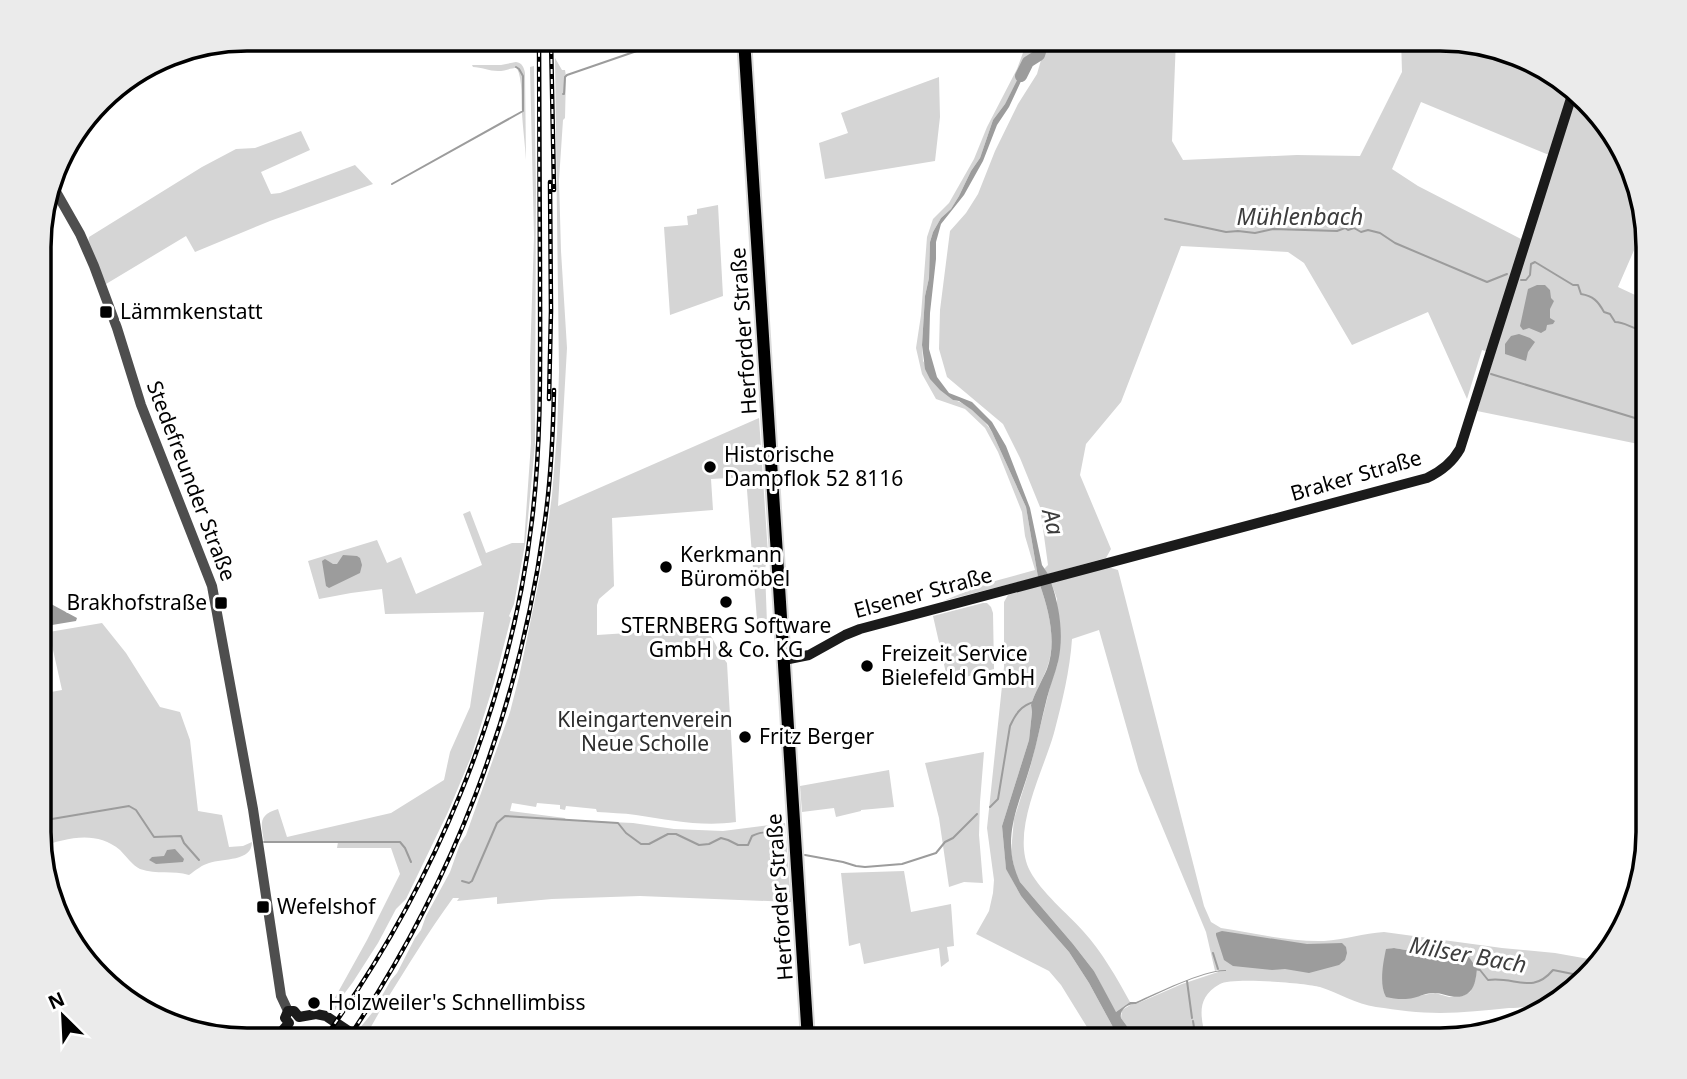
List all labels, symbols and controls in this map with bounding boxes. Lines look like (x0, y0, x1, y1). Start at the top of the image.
water label: Mühlenbach (1237, 200, 1363, 232)
street label: Herforder Straße (723, 247, 763, 416)
place label: Lämmkenstatt (120, 297, 263, 325)
marker: Lämmkenstatt (98, 304, 114, 320)
street label: Stedefreunder Straße (141, 377, 243, 585)
place label: Historische Dampflok 52 8116 (724, 440, 903, 492)
street label: Braker Straße (1287, 443, 1425, 507)
marker: Historische Dampflok 52 8116 (702, 459, 718, 475)
water label: Aa (1035, 503, 1073, 538)
place label: Kerkmann Büromöbel (680, 540, 790, 592)
marker: Kerkmann Büromöbel (658, 559, 674, 575)
street label: Elsener Straße (850, 560, 995, 624)
place label: Brakhofstraße (66, 588, 207, 616)
marker: STERNBERG Software GmbH & Co. KG (718, 594, 734, 610)
marker: Brakhofstraße (213, 595, 229, 611)
place label: STERNBERG Software GmbH & Co. KG (621, 611, 831, 663)
place label: Freizeit Service Bielefeld GmbH (881, 639, 1035, 691)
marker: Freizeit Service Bielefeld GmbH (859, 658, 875, 674)
park label: Kleingartenverein Neue Scholle (557, 705, 733, 757)
place label: Fritz Berger (759, 722, 875, 750)
marker: Fritz Berger (737, 729, 753, 745)
street label: Herforder Straße (759, 813, 799, 982)
place label: Wefelshof (277, 892, 377, 920)
marker: Wefelshof (255, 899, 271, 915)
water label: Milser Bach (1407, 928, 1529, 980)
north arrow (28, 981, 98, 1051)
text: N (44, 985, 68, 1015)
place label: Holzweiler's Schnellimbiss (328, 988, 585, 1016)
marker: Holzweiler's Schnellimbiss (306, 995, 322, 1011)

